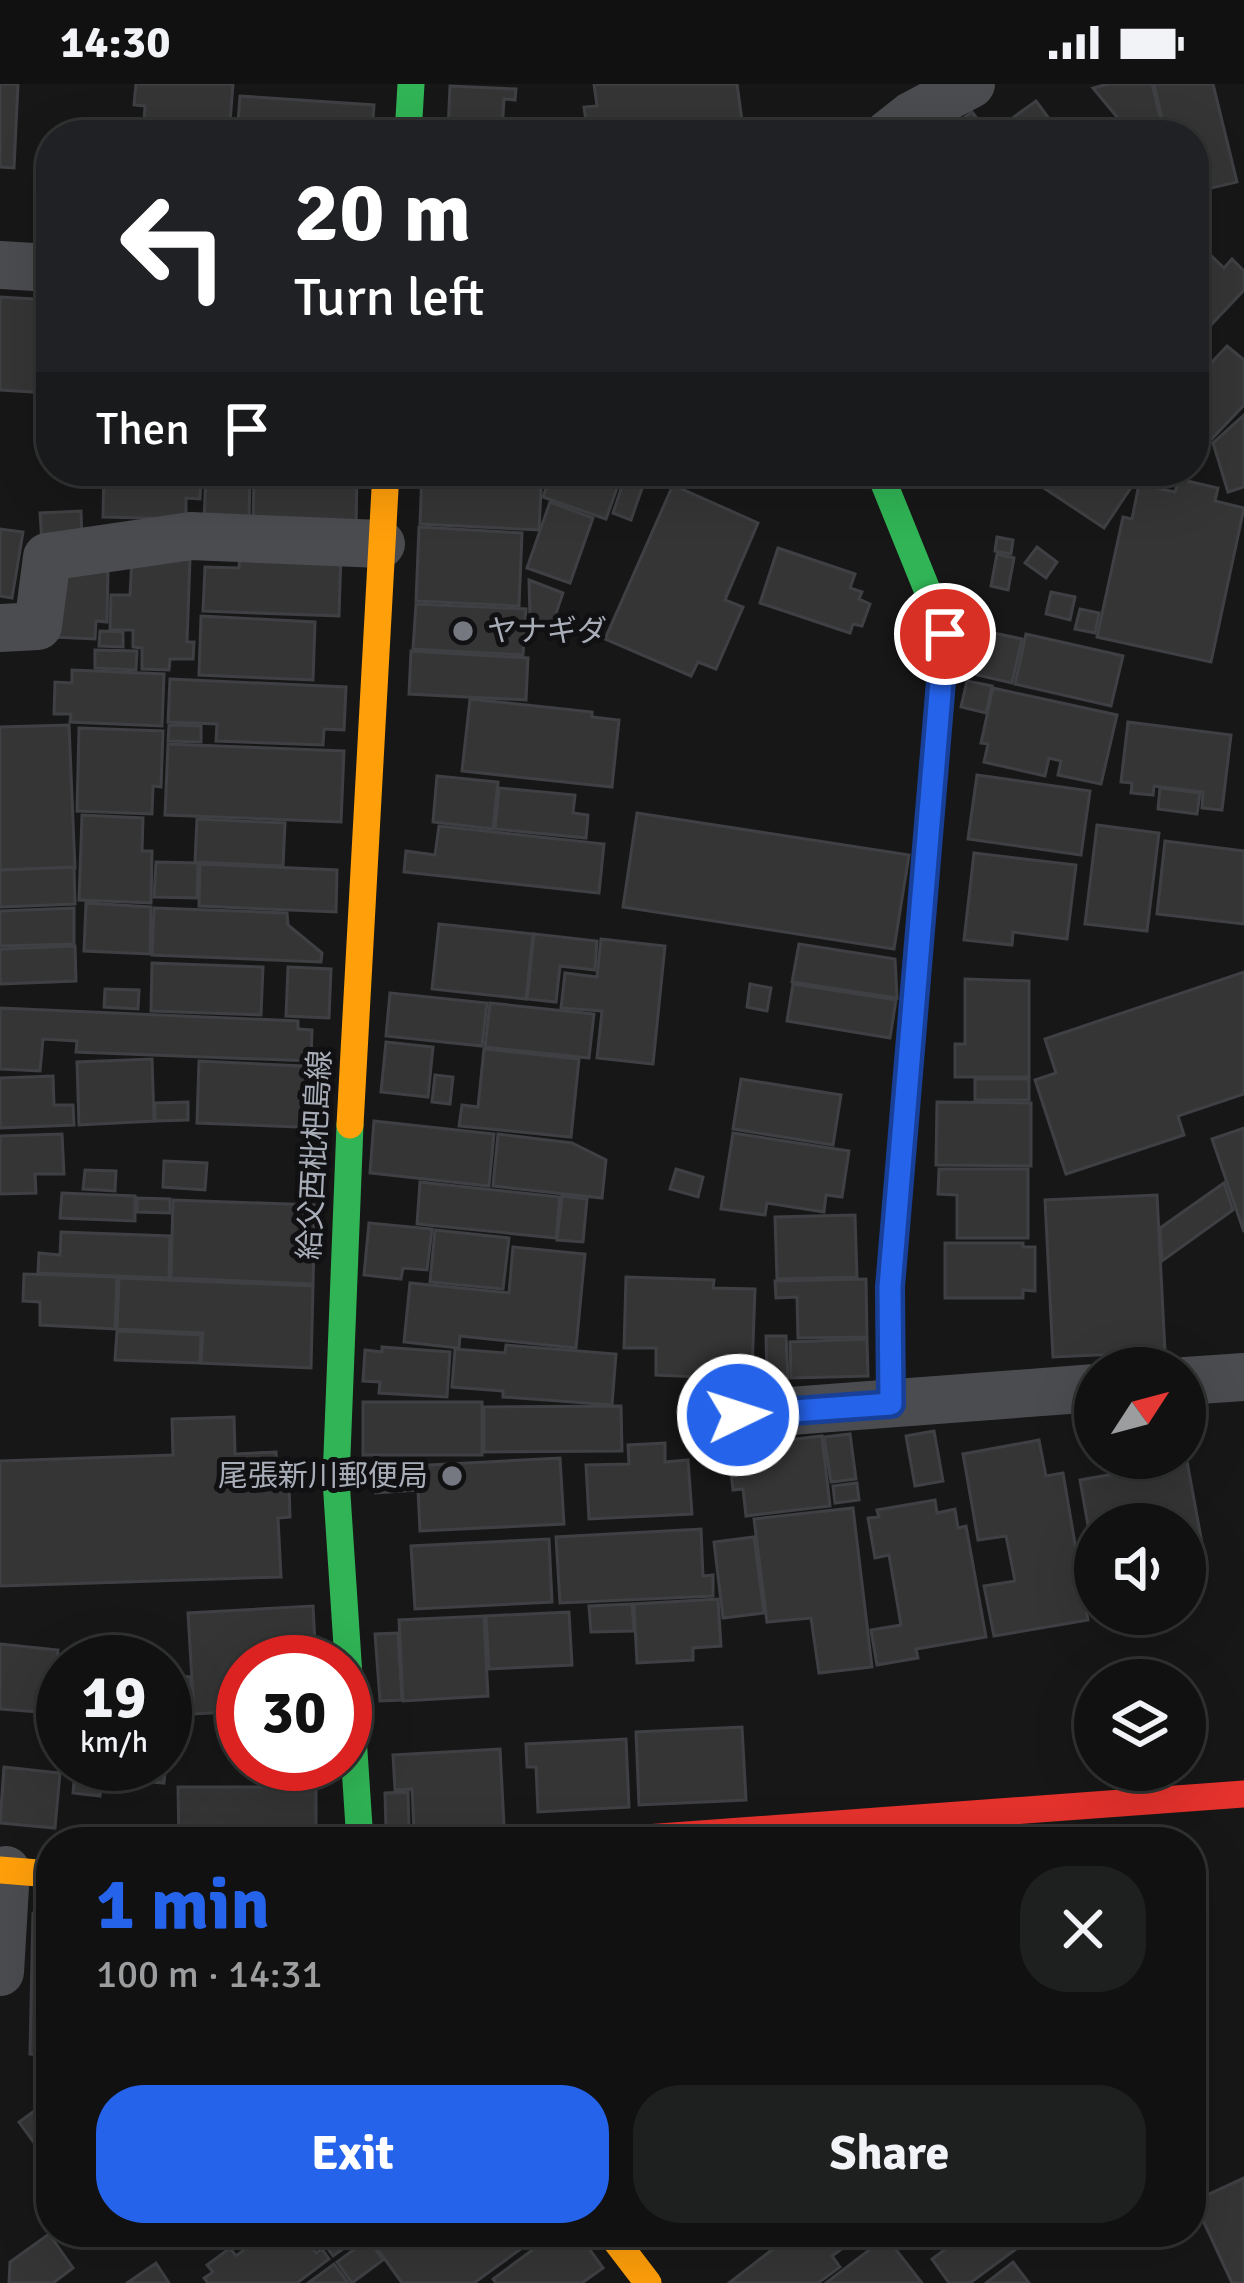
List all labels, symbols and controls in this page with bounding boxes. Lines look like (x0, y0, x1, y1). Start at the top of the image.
text: 14:30 (60, 15, 170, 70)
text: 20 m (294, 161, 471, 265)
icon: left (96, 168, 252, 324)
text: Turn left (294, 264, 484, 331)
icon: arrive (214, 396, 280, 462)
text: Then (96, 402, 190, 457)
pin (894, 583, 996, 685)
icon: arrive (912, 601, 978, 667)
place label: ヤナギダ (487, 613, 607, 650)
marker: ヤナギダ (450, 618, 476, 644)
street label: 給父西枇杷島線 (291, 1049, 339, 1261)
north arrow (1074, 1347, 1206, 1479)
map controls (1074, 1347, 1206, 1791)
position arrow (675, 1352, 801, 1478)
place label: 尾張新川郵便局 (218, 1458, 428, 1495)
marker: 尾張新川郵便局 (439, 1463, 465, 1489)
button: sound (1074, 1503, 1206, 1635)
speed limit sign: 30 (216, 1635, 372, 1791)
button: layers (1074, 1659, 1206, 1791)
text: 19 (82, 1661, 146, 1735)
text: km/h (80, 1724, 148, 1761)
text: 1 min (96, 1860, 270, 1949)
button: close (1020, 1866, 1146, 1992)
text: 100 m · 14:31 (96, 1950, 323, 1998)
button: Exit (96, 2085, 609, 2223)
button: Share (633, 2085, 1146, 2223)

